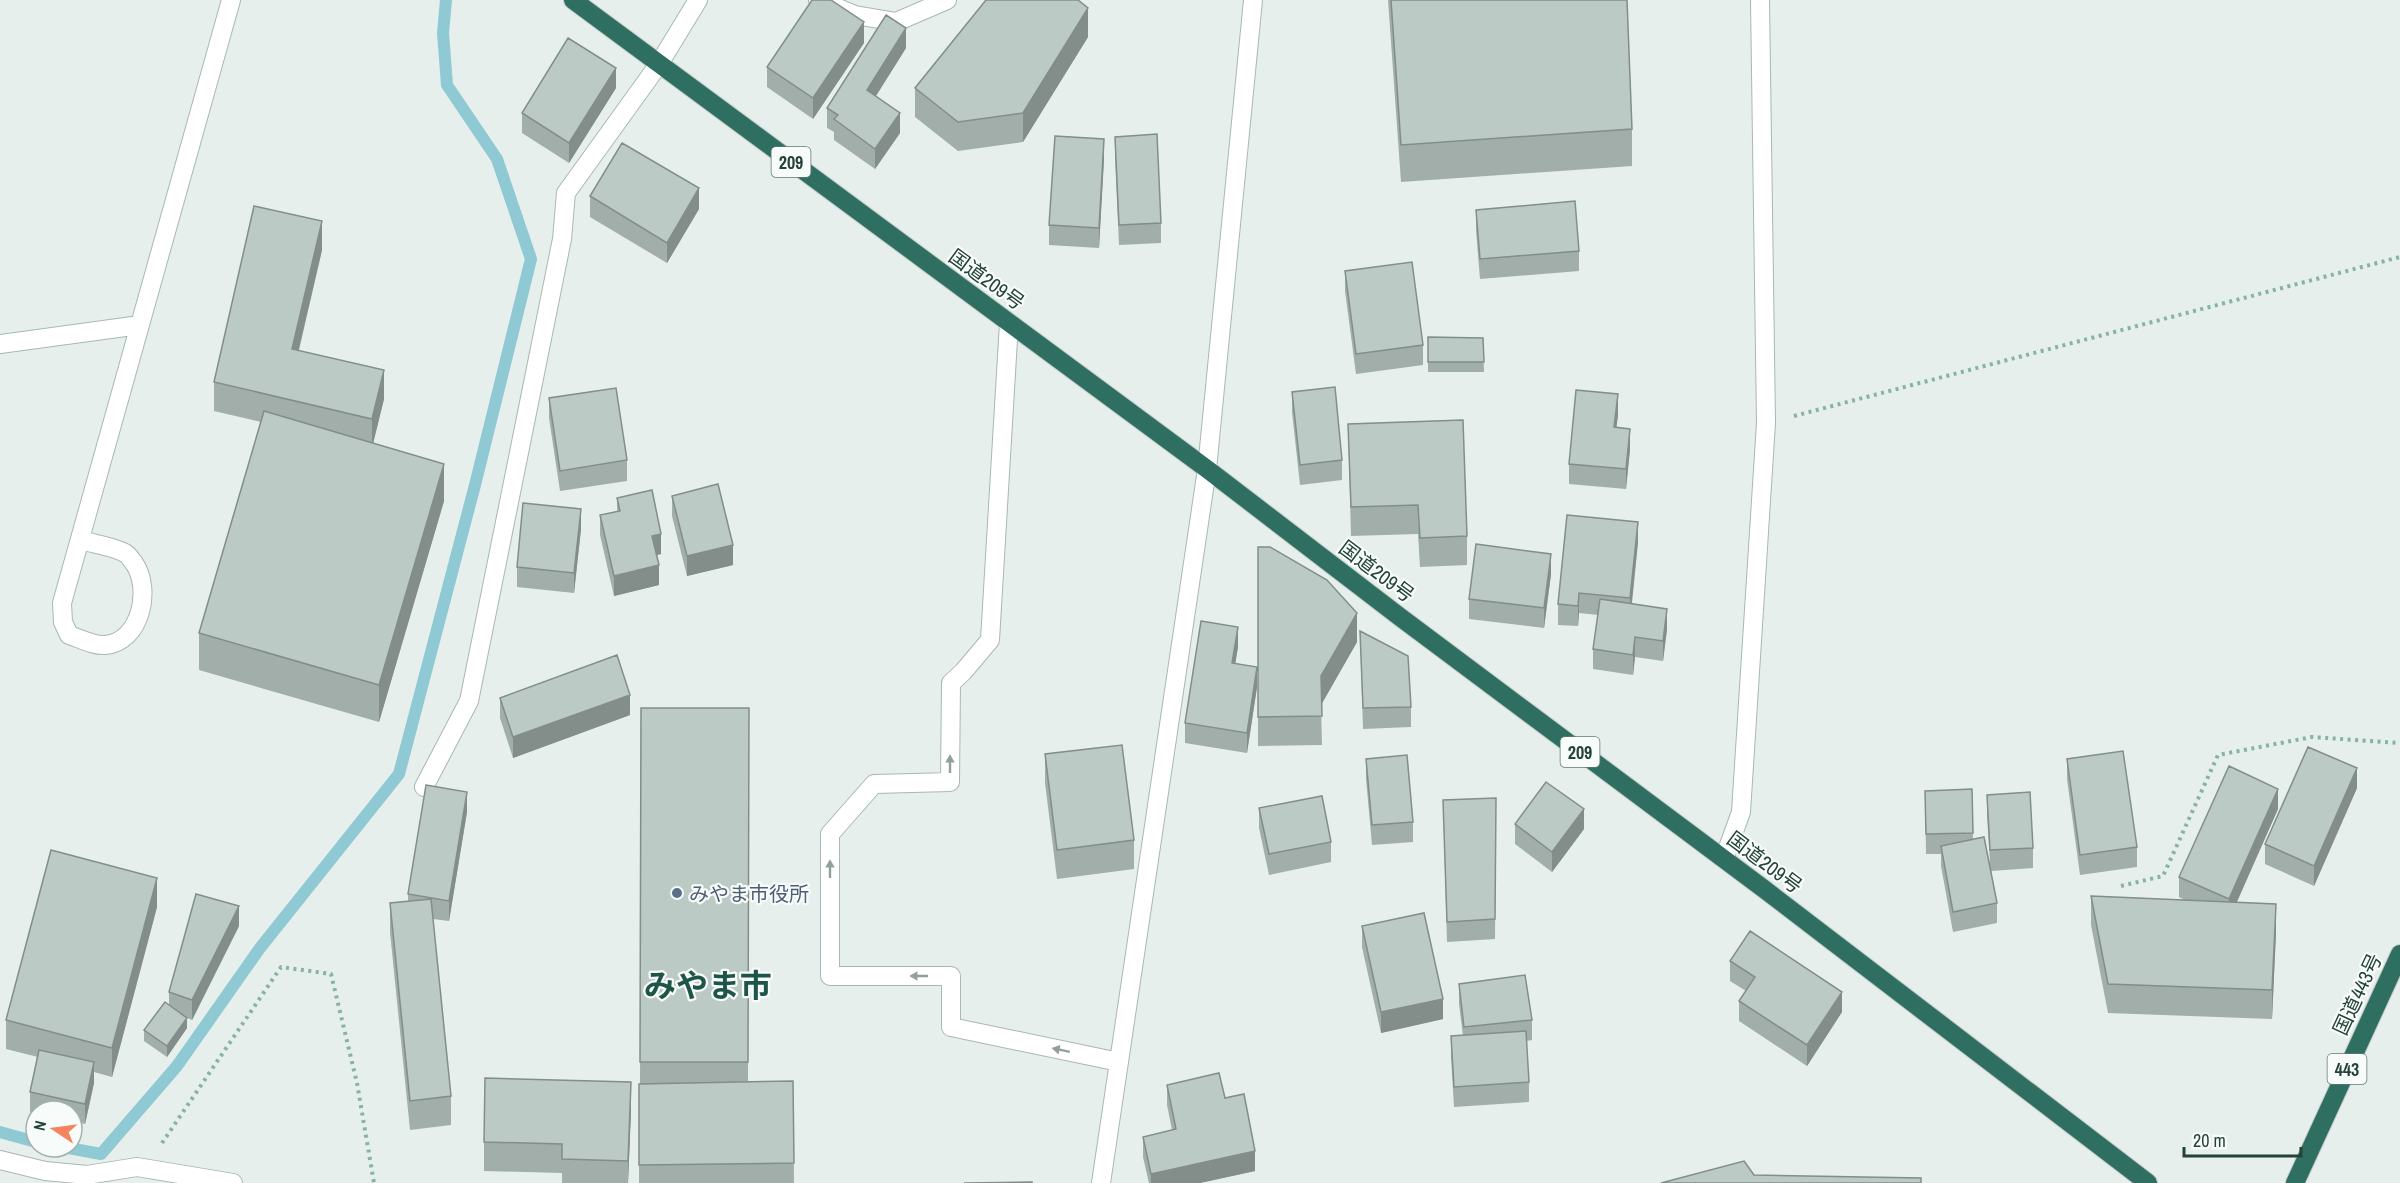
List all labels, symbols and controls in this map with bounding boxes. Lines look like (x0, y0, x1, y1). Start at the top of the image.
road number: 209 (772, 147, 810, 177)
street label: 国道209号 (944, 242, 1030, 316)
street label: 国道209号 (1334, 534, 1420, 608)
road number: 209 (1560, 737, 1600, 767)
one-way arrow (945, 755, 955, 774)
street label: 国道209号 (1722, 825, 1808, 899)
one-way arrow (825, 860, 835, 879)
place label: みやま市役所 (689, 880, 809, 907)
marker: みやま市役所 (670, 886, 684, 900)
street label: 国道443号 (2326, 949, 2388, 1039)
district label: みやま市 (644, 964, 772, 1007)
one-way arrow (909, 971, 928, 981)
one-way arrow (1052, 1045, 1071, 1054)
road number: 443 (2328, 1054, 2366, 1084)
north arrow (24, 1099, 84, 1159)
text: N (28, 1119, 51, 1133)
scale bar (2184, 1120, 2301, 1158)
text: 20 m (2193, 1128, 2226, 1153)

